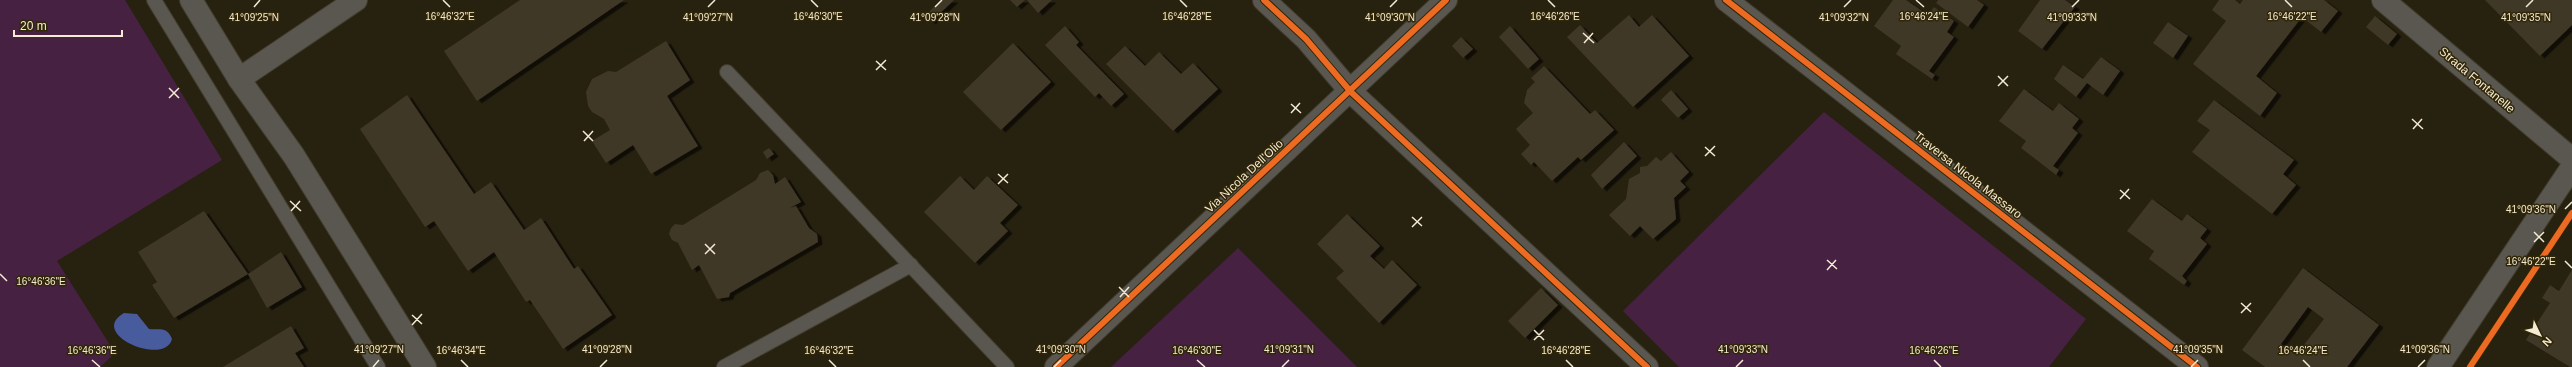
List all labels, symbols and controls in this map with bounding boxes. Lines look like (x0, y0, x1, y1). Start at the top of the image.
text: 16°46'32"E (425, 11, 475, 22)
text: 16°46'30"E (793, 11, 843, 22)
text: 16°46'28"E (1162, 11, 1212, 22)
text: 16°46'26"E (1530, 11, 1580, 22)
text: 16°46'24"E (1899, 11, 1949, 22)
text: 16°46'22"E (2267, 11, 2317, 22)
scale bar (14, 12, 122, 38)
text: 41°09'25"N (229, 12, 279, 23)
text: 41°09'27"N (683, 12, 733, 23)
text: 41°09'28"N (910, 12, 960, 23)
text: 41°09'30"N (1365, 12, 1415, 23)
text: 41°09'32"N (1819, 12, 1869, 23)
text: 41°09'33"N (2047, 12, 2097, 23)
text: 41°09'35"N (2501, 12, 2551, 23)
text: 20 m (20, 19, 47, 33)
street label: Strada Fontanelle (2436, 44, 2518, 116)
street label: Traversa Nicola Massaro (1911, 129, 2025, 222)
street label: Via Nicola Dell'Olio (1202, 136, 1286, 216)
text: 41°09'36"N (2506, 204, 2556, 215)
text: 16°46'22"E (2506, 256, 2556, 267)
text: 16°46'36"E (16, 276, 66, 287)
north arrow (2520, 315, 2560, 355)
text: N (2540, 335, 2554, 349)
text: 41°09'27"N (354, 344, 404, 355)
text: 41°09'28"N (582, 344, 632, 355)
text: 41°09'30"N (1036, 344, 1086, 355)
text: 41°09'31"N (1264, 344, 1314, 355)
text: 41°09'33"N (1718, 344, 1768, 355)
text: 41°09'35"N (2173, 344, 2223, 355)
text: 41°09'36"N (2400, 344, 2450, 355)
text: 16°46'36"E (67, 345, 117, 356)
text: 16°46'34"E (436, 345, 486, 356)
text: 16°46'32"E (804, 345, 854, 356)
text: 16°46'30"E (1172, 345, 1222, 356)
text: 16°46'28"E (1541, 345, 1591, 356)
text: 16°46'26"E (1909, 345, 1959, 356)
text: 16°46'24"E (2278, 345, 2328, 356)

